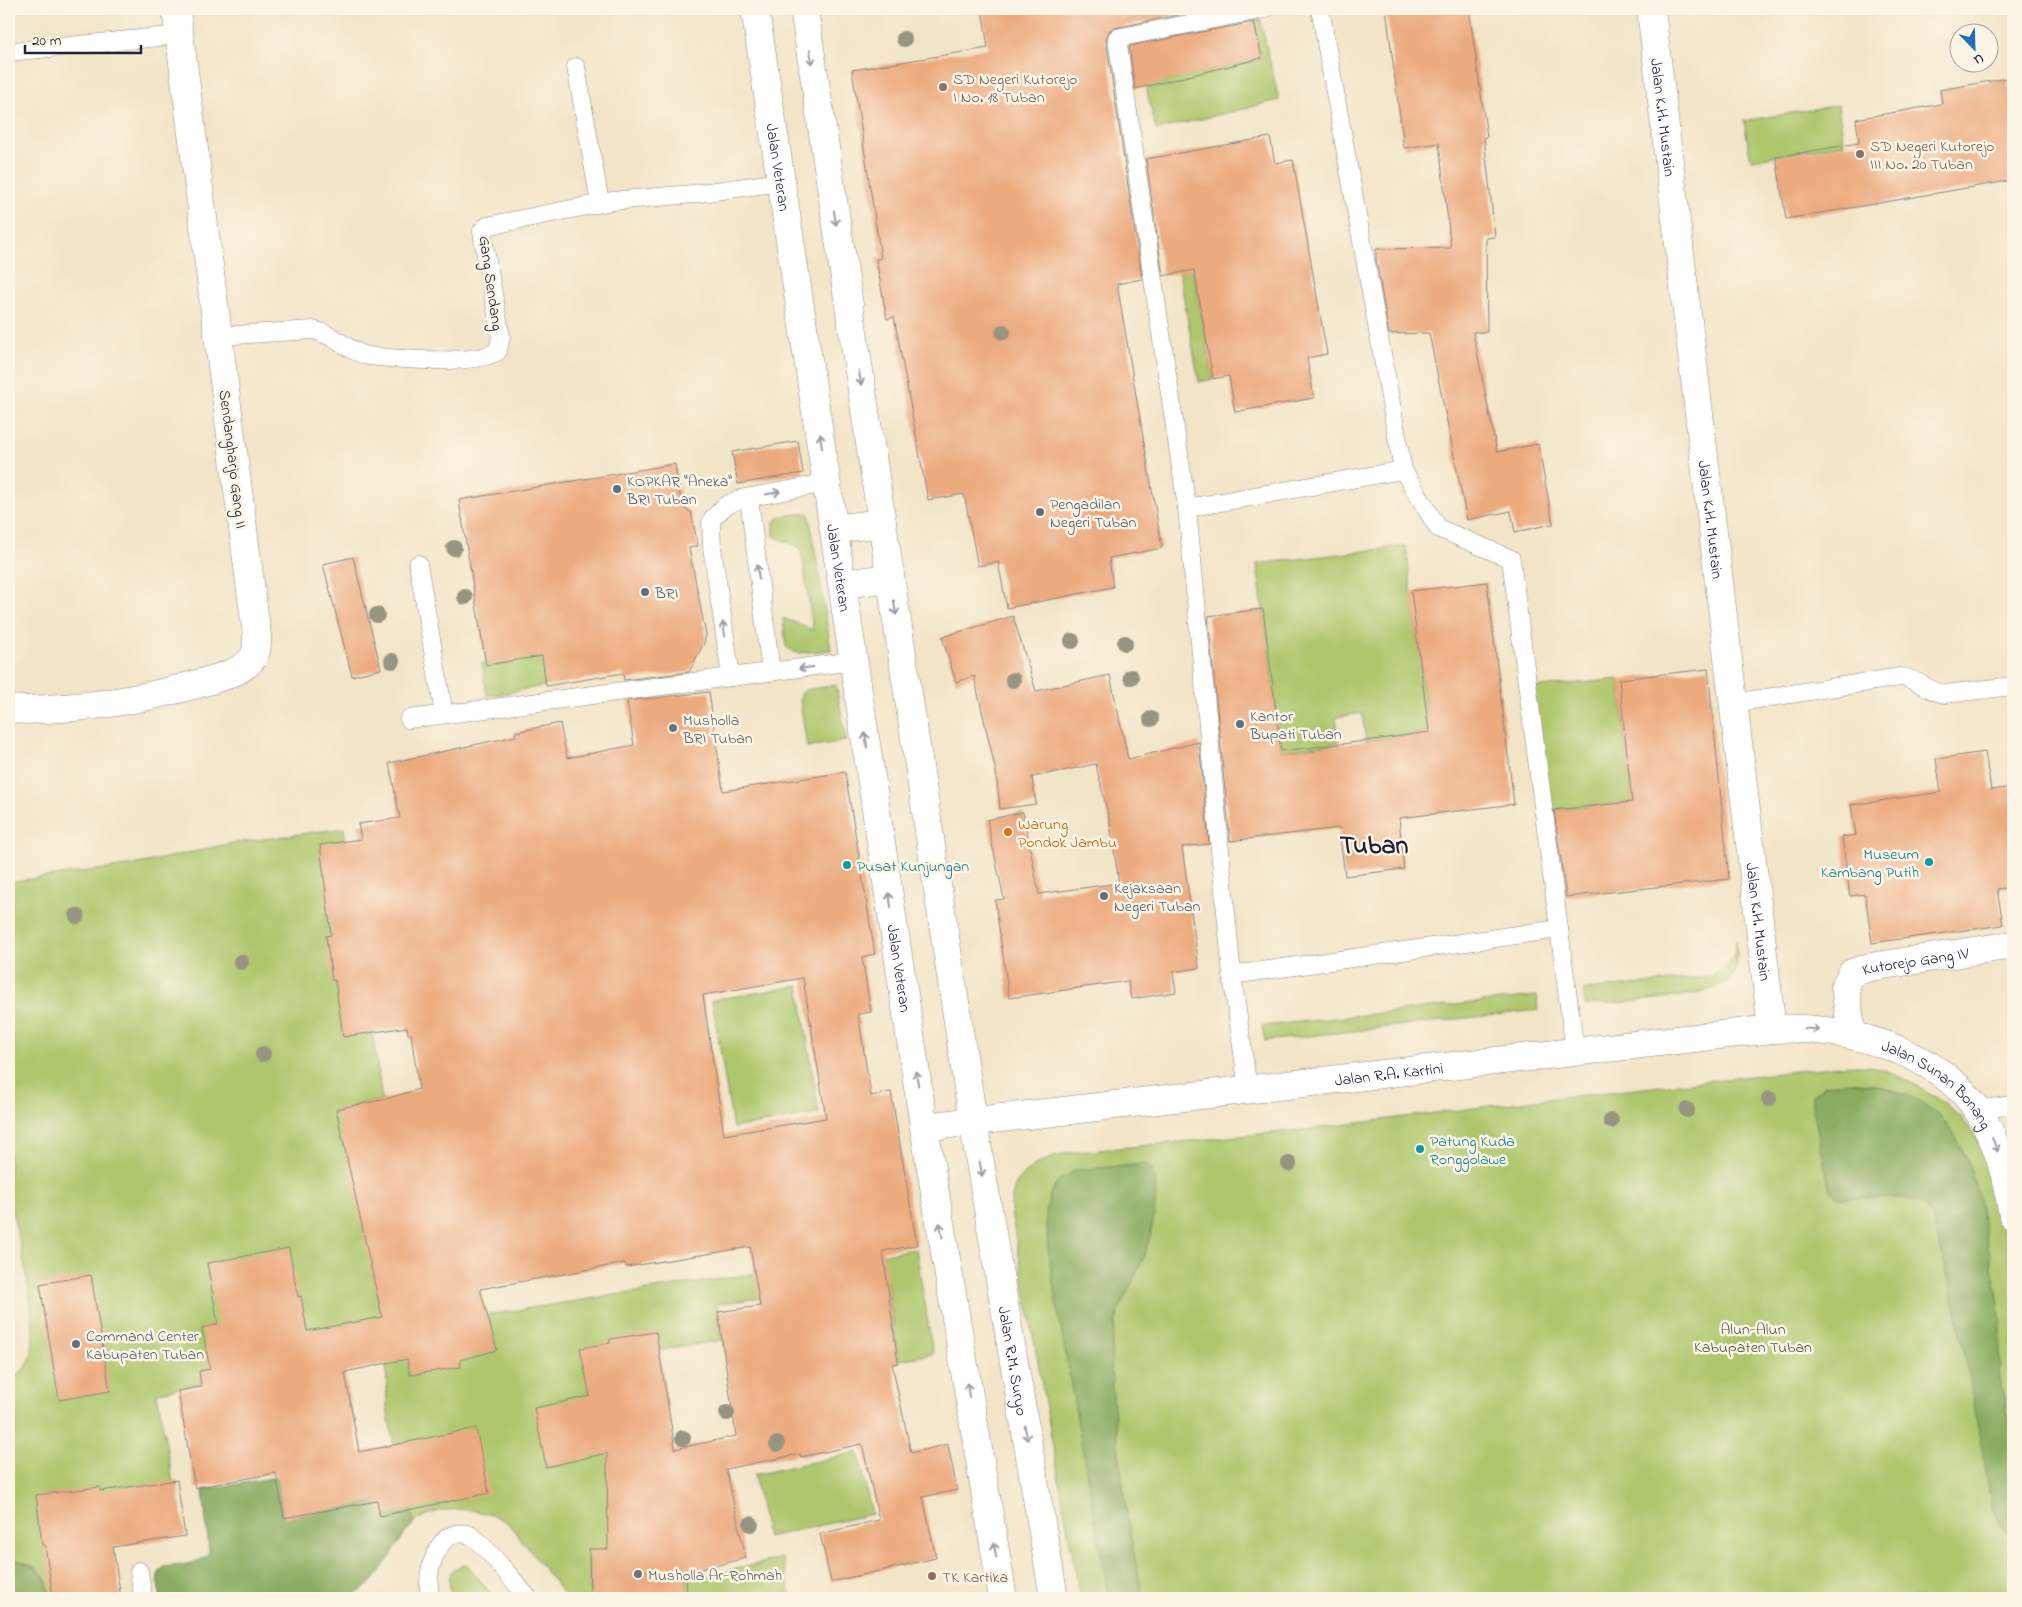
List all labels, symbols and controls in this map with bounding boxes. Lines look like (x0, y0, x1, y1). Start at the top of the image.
scale bar (25, 22, 141, 54)
north arrow (1950, 22, 2000, 72)
text: 20 m (32, 30, 62, 52)
text: U (1970, 47, 1987, 70)
one-way arrow (806, 49, 816, 65)
street label: Jalan K.H. Mustain (1643, 57, 1681, 178)
place label: SD Negeri Kutorejo I No. 18 Tuban (953, 68, 1077, 110)
marker: SD Negeri Kutorejo I No. 18 Tuban (937, 81, 949, 93)
street label: Jalan Veteran (758, 122, 795, 213)
place label: SD Negeri Kutorejo III No. 20 Tuban (1870, 135, 1994, 177)
marker: SD Negeri Kutorejo III No. 20 Tuban (1854, 148, 1866, 160)
one-way arrow (831, 209, 841, 225)
street label: Gang Sendang (471, 234, 509, 332)
one-way arrow (855, 370, 865, 386)
street label: Sendangharjo Gang II (212, 389, 252, 530)
one-way arrow (815, 433, 825, 449)
street label: Jalan K.H. Mustain (1691, 459, 1729, 580)
place label: KOPKAR "Aneka" BRI Tuban (626, 470, 732, 512)
marker: KOPKAR "Aneka" BRI Tuban (611, 483, 623, 495)
one-way arrow (765, 488, 781, 498)
place label: Pengadilan Negeri Tuban (1050, 493, 1137, 535)
marker: Pengadilan Negeri Tuban (1034, 506, 1046, 518)
street label: Jalan Veteran (819, 522, 856, 614)
one-way arrow (753, 564, 763, 580)
place label: BRI (654, 582, 678, 606)
marker: BRI (639, 586, 651, 598)
one-way arrow (890, 600, 900, 616)
one-way arrow (719, 621, 729, 637)
one-way arrow (798, 663, 814, 673)
place label: Kantor Bupati Tuban (1249, 705, 1342, 747)
place label: Musholla BRI Tuban (682, 709, 753, 751)
marker: Kantor Bupati Tuban (1234, 718, 1246, 730)
marker: Musholla BRI Tuban (667, 722, 679, 734)
one-way arrow (861, 732, 871, 748)
place label: Warung Pondok Jambu (1018, 813, 1117, 855)
marker: Warung Pondok Jambu (1002, 826, 1014, 838)
district label: Tuban (1340, 828, 1409, 866)
place label: Museum Kambang Putih (1821, 843, 1919, 885)
place label: Pusat Kunjungan (857, 855, 969, 879)
marker: Museum Kambang Putih (1923, 856, 1935, 868)
marker: Pusat Kunjungan (841, 859, 853, 871)
street label: Jalan K.H. Mustain (1738, 861, 1776, 982)
place label: Kejaksaan Negeri Tuban (1114, 877, 1201, 919)
marker: Kejaksaan Negeri Tuban (1098, 890, 1110, 902)
one-way arrow (885, 893, 895, 909)
street label: Jalan Veteran (880, 923, 916, 1014)
street label: Kutorejo Gang IV (1859, 942, 1971, 983)
one-way arrow (1804, 1024, 1820, 1034)
street label: Jalan Sunan Bonang (1878, 1035, 1997, 1134)
street label: Jalan R.A. Kartini (1333, 1057, 1445, 1093)
one-way arrow (912, 1071, 922, 1087)
place label: Patung Kuda Ronggolawe (1430, 1130, 1515, 1172)
one-way arrow (1991, 1137, 2001, 1152)
marker: Patung Kuda Ronggolawe (1414, 1143, 1426, 1155)
one-way arrow (977, 1161, 987, 1177)
one-way arrow (936, 1222, 946, 1238)
street label: Jalan R.M. Suryo (991, 1304, 1033, 1418)
park label: Alun-Alun Kabupaten Tuban (1694, 1318, 1812, 1360)
place label: Command Center Kabupaten Tuban (86, 1325, 204, 1367)
marker: Command Center Kabupaten Tuban (70, 1338, 82, 1350)
one-way arrow (963, 1382, 973, 1398)
one-way arrow (1021, 1425, 1031, 1441)
one-way arrow (989, 1543, 999, 1559)
place label: Musholla Ar-Rohmah (648, 1564, 782, 1588)
place label: TK Kartika (942, 1566, 1008, 1590)
marker: Musholla Ar-Rohmah (632, 1568, 644, 1580)
marker: TK Kartika (926, 1570, 938, 1582)

